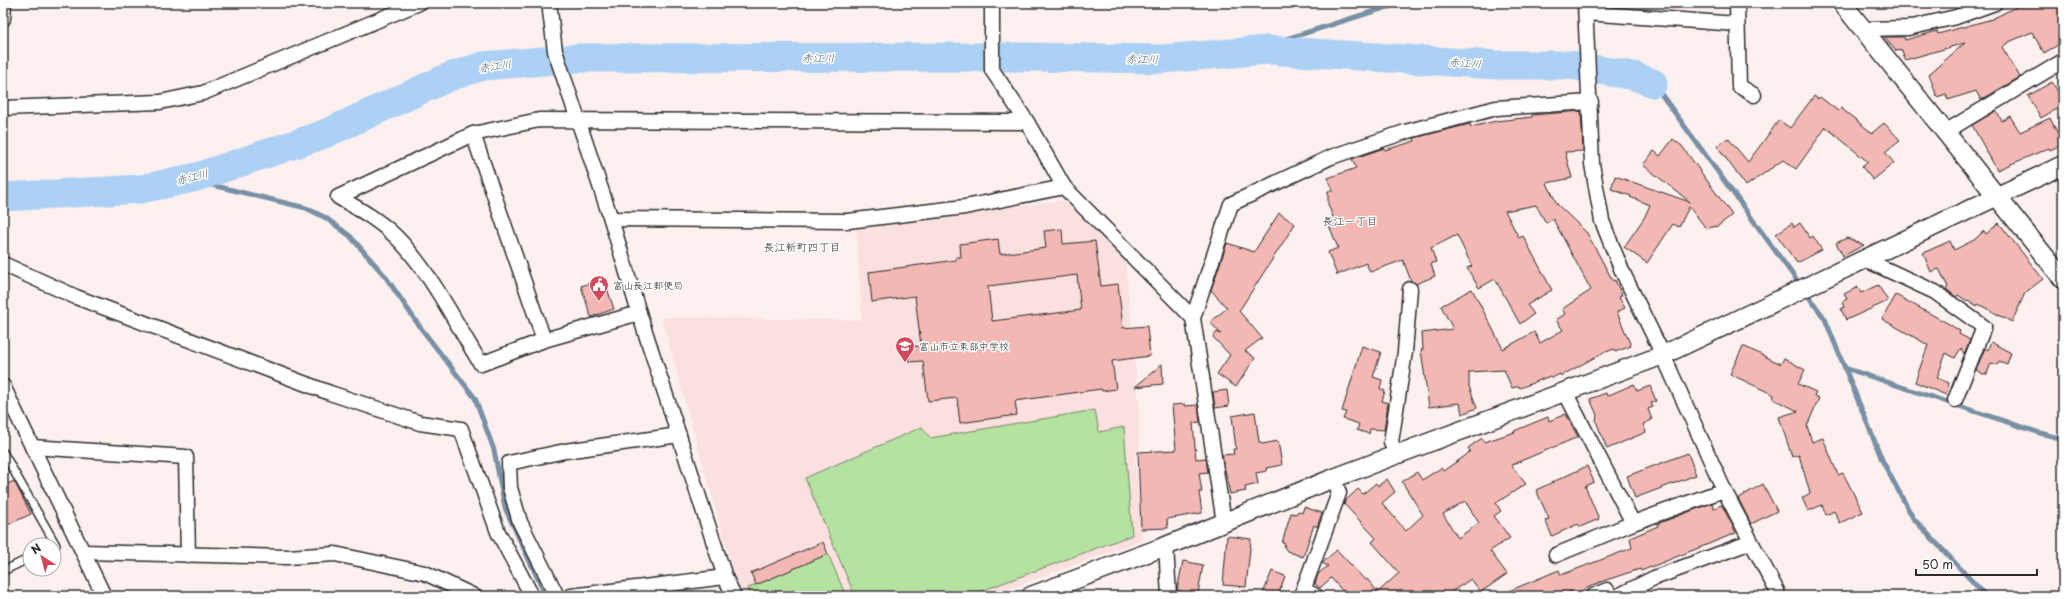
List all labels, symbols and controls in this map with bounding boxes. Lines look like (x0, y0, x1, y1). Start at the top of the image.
water label: 赤江川 (802, 49, 835, 66)
water label: 赤江川 (1125, 50, 1159, 67)
water label: 赤江川 (1448, 53, 1482, 72)
water label: 赤江川 (477, 55, 512, 76)
water label: 赤江川 (174, 164, 210, 189)
district label: 長江一丁目 (1323, 212, 1378, 229)
district label: 長江新町四丁目 (764, 238, 841, 255)
public building icon: 富山長江郵便局 (588, 274, 610, 302)
place label: 富山長江郵便局 (613, 277, 683, 292)
school or university icon: 富山市立東部中学校 (894, 335, 916, 363)
place label: 富山市立東部中学校 (919, 338, 1009, 353)
north arrow (22, 537, 62, 577)
text: N (27, 539, 45, 558)
scale bar (1916, 551, 2037, 577)
text: 50 m (1922, 555, 1953, 573)

